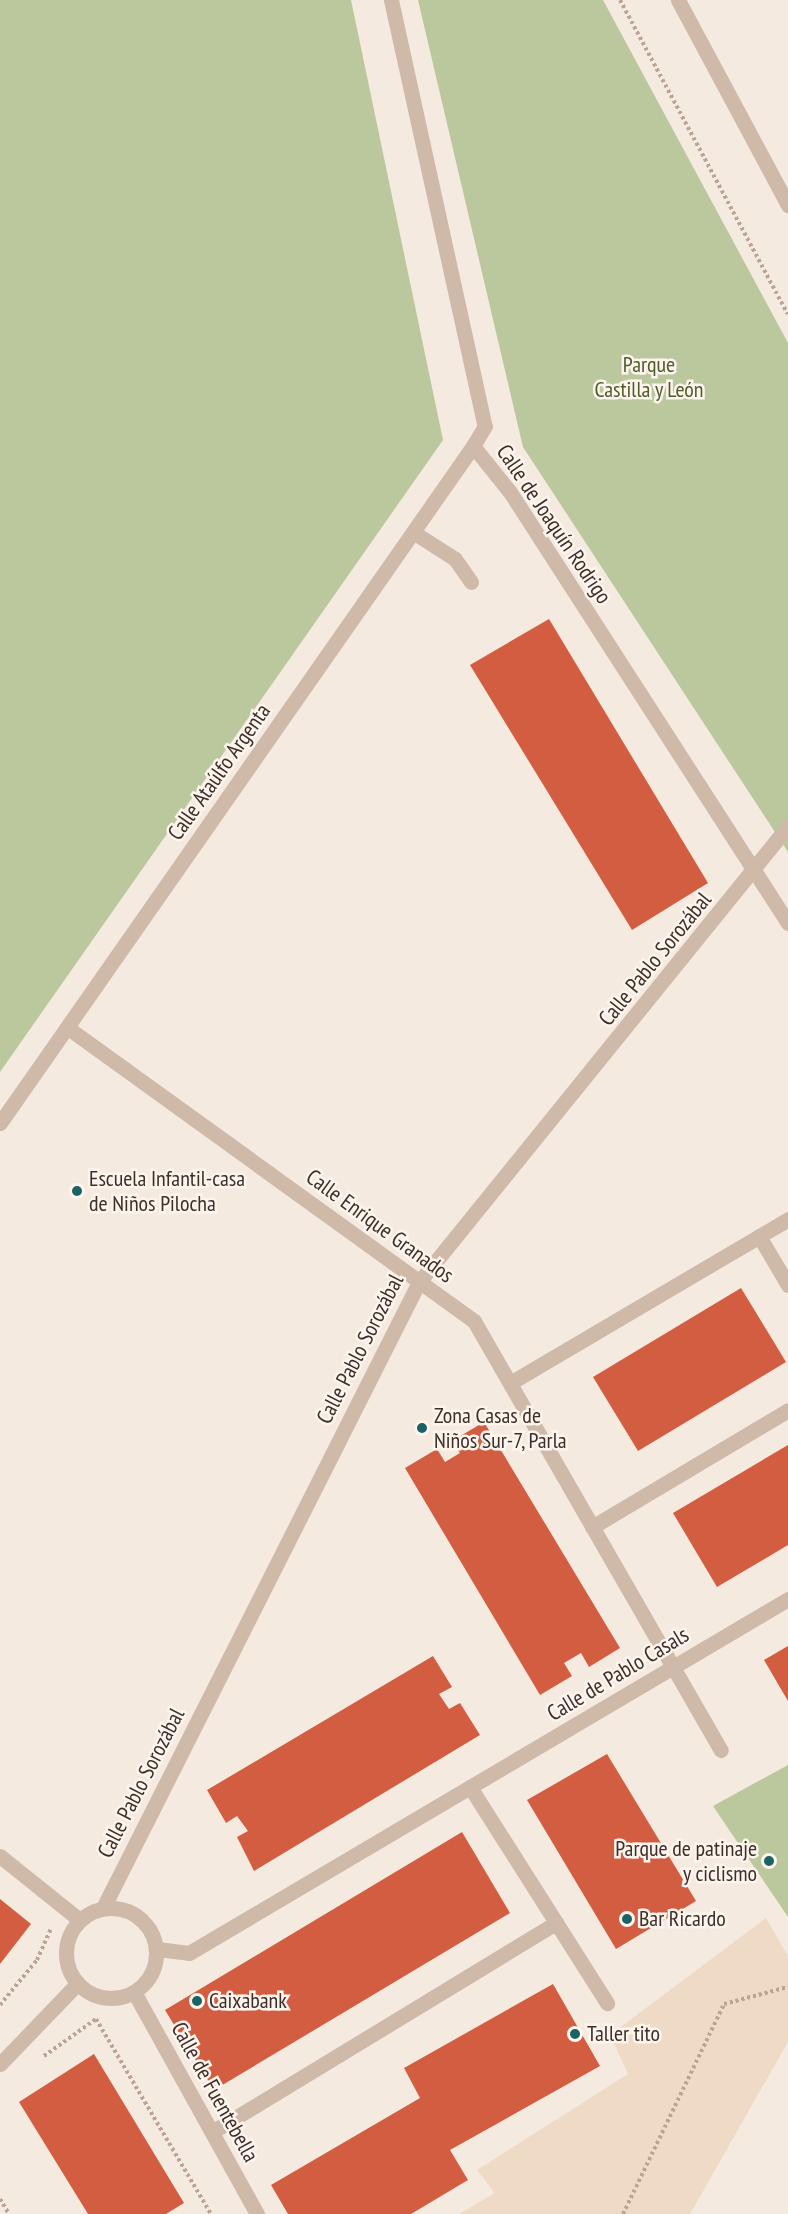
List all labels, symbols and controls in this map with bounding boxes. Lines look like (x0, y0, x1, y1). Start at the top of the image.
park label: Parque Castilla y León (594, 351, 704, 402)
street label: Calle de Joaquín Rodrigo (491, 439, 617, 609)
street label: Calle Ataúlfo Argenta (162, 698, 276, 846)
street label: Calle Pablo Sorozábal (593, 887, 717, 1031)
street label: Calle Enrique Granados (301, 1164, 459, 1288)
place label: Escuela Infantil-casa de Niños Pilocha (89, 1165, 245, 1216)
marker: Escuela Infantil-casa de Niños Pilocha (70, 1184, 84, 1198)
street label: Calle Pablo Sorozábal (311, 1270, 409, 1428)
place label: Zona Casas de Niños Sur-7, Parla (434, 1402, 568, 1454)
marker: Zona Casas de Niños Sur-7, Parla (415, 1421, 429, 1435)
street label: Calle de Pablo Casals (543, 1621, 693, 1727)
street label: Calle Pablo Sorozábal (92, 1704, 190, 1862)
place label: Parque de patinaje y ciclismo (615, 1835, 757, 1886)
marker: Parque de patinaje y ciclismo (762, 1854, 776, 1868)
place label: Bar Ricardo (639, 1906, 726, 1932)
marker: Bar Ricardo (620, 1912, 634, 1926)
place label: Caixabank (209, 1988, 287, 2014)
marker: Caixabank (190, 1994, 204, 2008)
street label: Calle de Fuentebella (166, 2017, 264, 2167)
place label: Taller tito (587, 2021, 660, 2047)
marker: Taller tito (568, 2027, 582, 2041)

